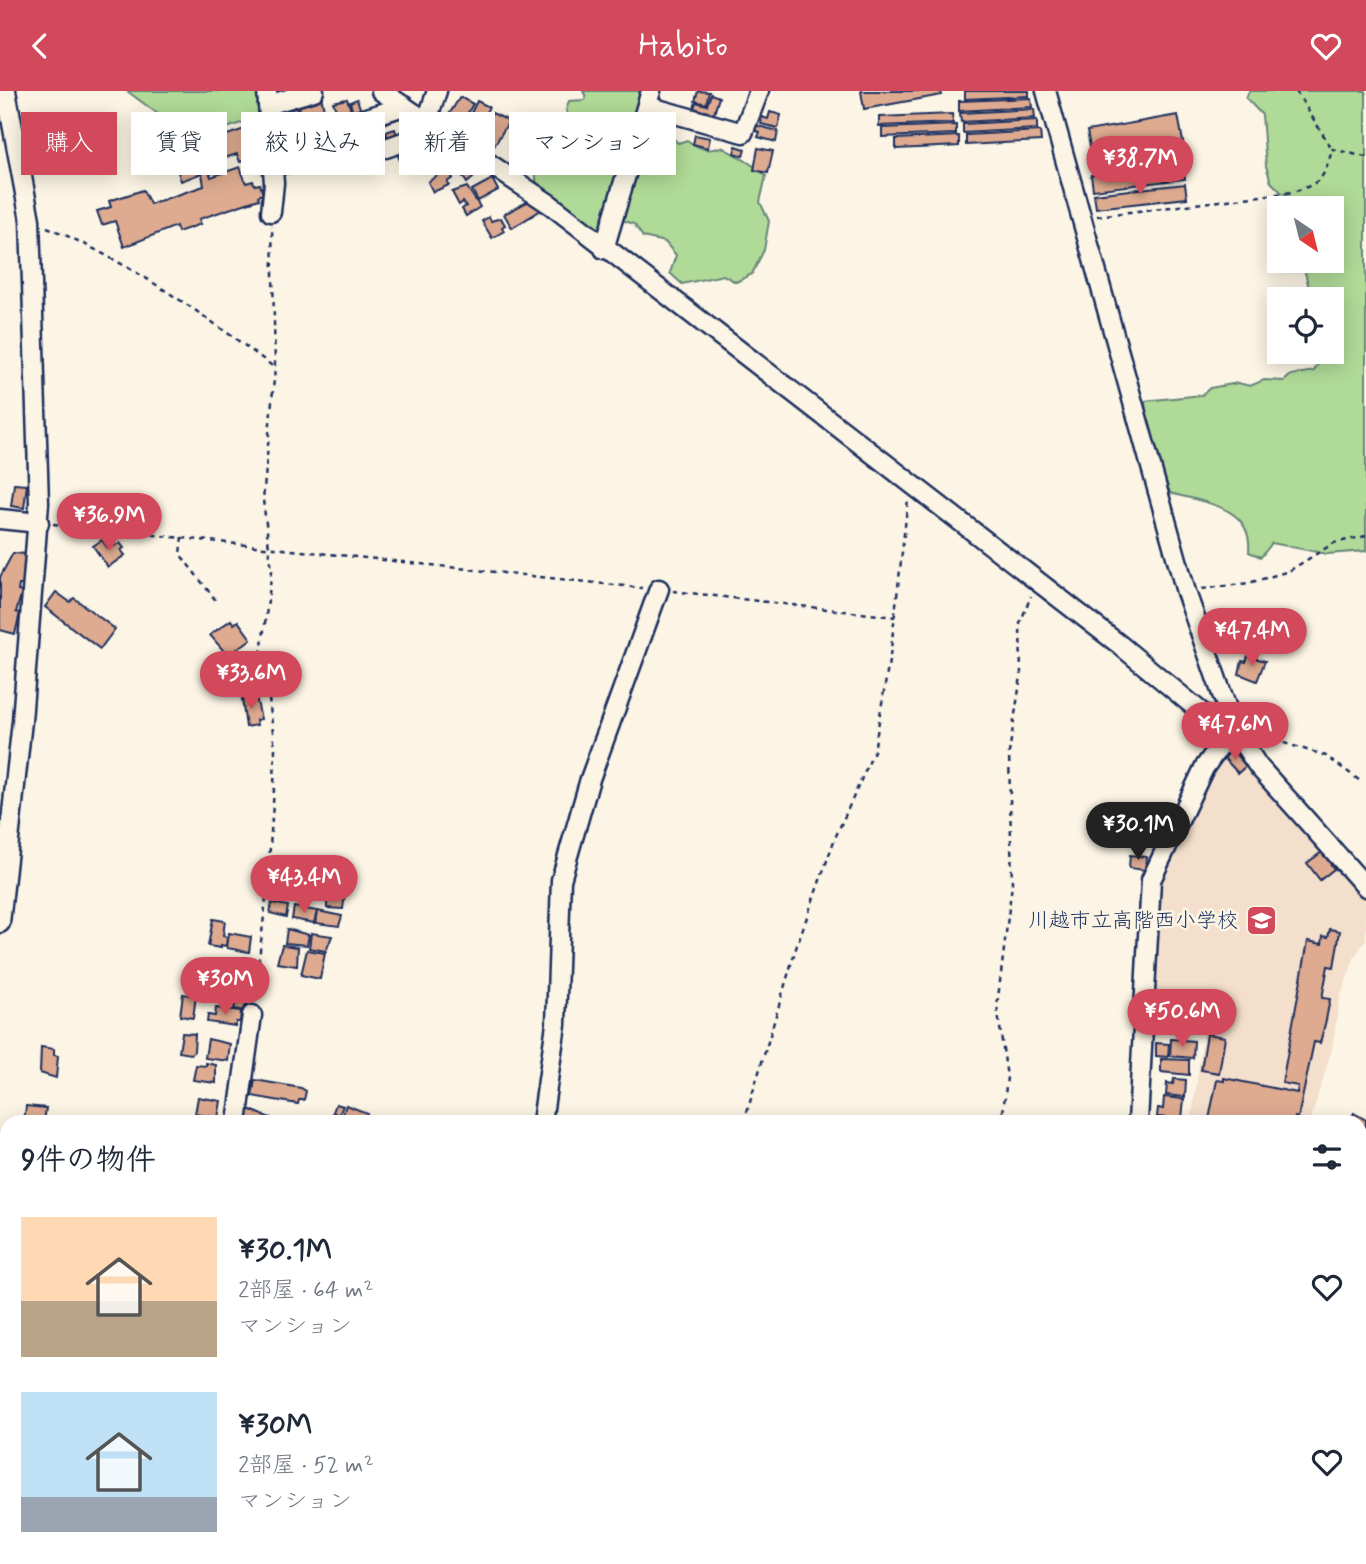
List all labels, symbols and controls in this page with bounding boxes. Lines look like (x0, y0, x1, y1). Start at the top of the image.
text: Habito (638, 25, 728, 67)
icon: back (21, 27, 59, 65)
icon: heart (1307, 27, 1345, 65)
chip: 購入 (21, 112, 117, 175)
chip: 賃貸 (131, 112, 227, 175)
chip: 絞り込み (241, 112, 385, 175)
chip: 新着 (399, 112, 495, 175)
chip: マンション (509, 112, 676, 175)
pin: ¥38.7M (1083, 137, 1197, 196)
text: ¥38.7M (1102, 144, 1178, 174)
north arrow (1267, 196, 1344, 273)
map controls (1267, 196, 1344, 364)
button: locate (1267, 287, 1344, 364)
pin: ¥36.9M (52, 493, 166, 553)
text: ¥36.9M (73, 501, 145, 531)
pin: ¥47.4M (1195, 609, 1309, 668)
text: ¥47.4M (1214, 616, 1290, 646)
pin: ¥33.6M (194, 651, 308, 711)
text: ¥33.6M (216, 659, 286, 689)
pin: ¥47.6M (1178, 703, 1292, 762)
text: ¥47.6M (1198, 710, 1272, 740)
pin: ¥30.1M (1081, 803, 1195, 862)
text: ¥30.1M (1102, 810, 1174, 840)
pin: ¥43.4M (247, 855, 361, 915)
text: ¥43.4M (267, 863, 341, 893)
school or university icon: 川越市立高階西小学校 (1244, 903, 1278, 937)
place label: 川越市立高階西小学校 (1028, 907, 1238, 935)
pin: ¥30M (184, 957, 266, 1017)
text: ¥30M (197, 965, 254, 995)
pin: ¥50.6M (1125, 989, 1239, 1049)
text: ¥50.6M (1144, 997, 1220, 1027)
icon: filters (1308, 1138, 1346, 1176)
text: 9件の物件 (21, 1141, 156, 1180)
text: ¥30.1M (238, 1231, 332, 1270)
icon: home (77, 1245, 161, 1329)
icon: heart (1308, 1268, 1346, 1306)
text: 2部屋 · 64 m² (238, 1276, 373, 1306)
text: マンション (238, 1312, 352, 1342)
text: ¥30M (238, 1406, 312, 1445)
icon: home (77, 1420, 161, 1504)
icon: heart (1308, 1443, 1346, 1481)
text: 2部屋 · 52 m² (238, 1451, 374, 1481)
text: マンション (238, 1487, 352, 1517)

